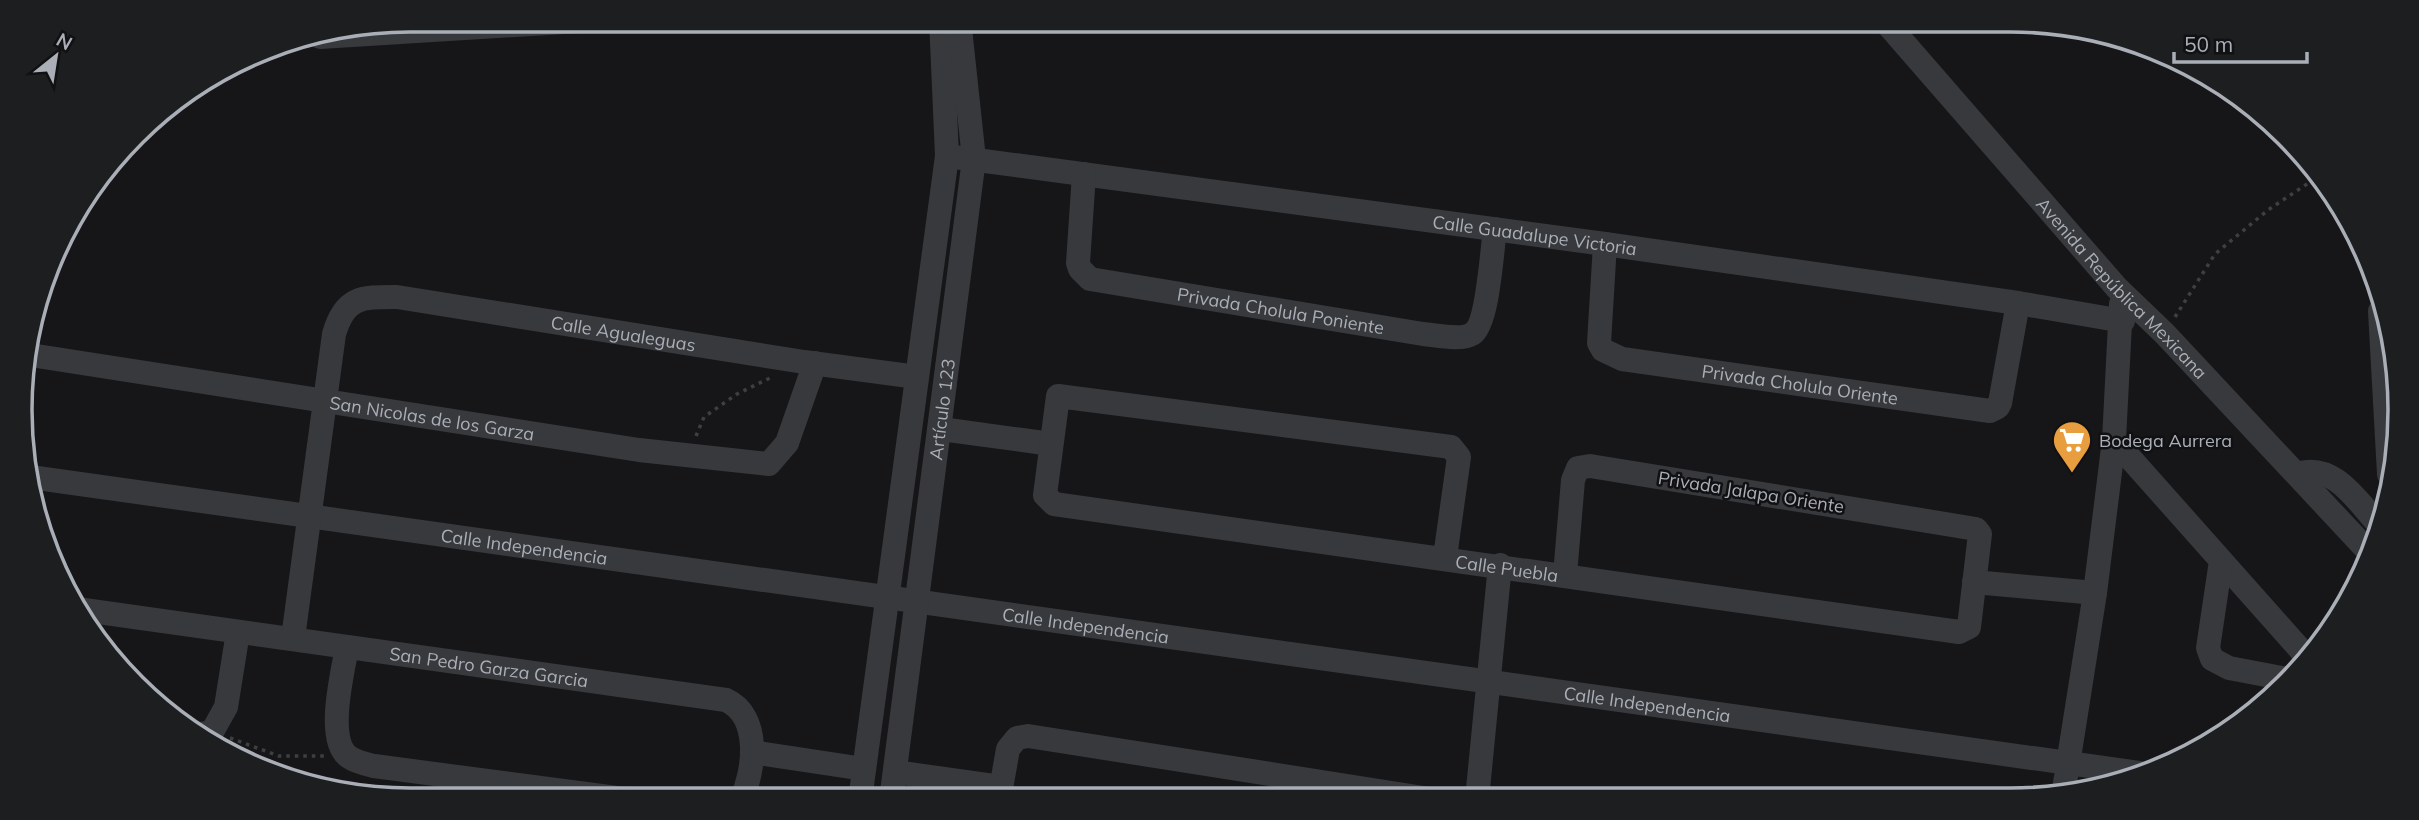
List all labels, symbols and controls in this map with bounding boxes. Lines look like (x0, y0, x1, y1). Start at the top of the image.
north arrow (21, 21, 91, 91)
scale bar (2174, 21, 2307, 65)
text: N (52, 27, 77, 55)
text: 50 m (2184, 31, 2233, 57)
street label: Avenida República Mexicana (2032, 192, 2212, 384)
street label: Calle Guadalupe Victoria (1431, 210, 1638, 260)
street label: Privada Cholula Poniente (1176, 282, 1386, 339)
street label: Calle Agualeguas (549, 310, 697, 356)
street label: Artículo 123 (924, 357, 960, 461)
street label: Privada Cholula Oriente (1700, 359, 1899, 409)
street label: San Nicolas de los Garza (328, 390, 536, 445)
supermarket icon: Bodega Aurrera (2051, 419, 2093, 474)
place label: Bodega Aurrera (2099, 429, 2232, 452)
street label: Privada Jalapa Oriente (1656, 466, 1846, 518)
street label: Calle Independencia (439, 523, 609, 569)
street label: Calle Puebla (1454, 549, 1560, 587)
street label: Calle Independencia (1001, 602, 1171, 648)
street label: San Pedro Garza Garcia (388, 641, 590, 692)
street label: Calle Independencia (1562, 681, 1732, 727)

